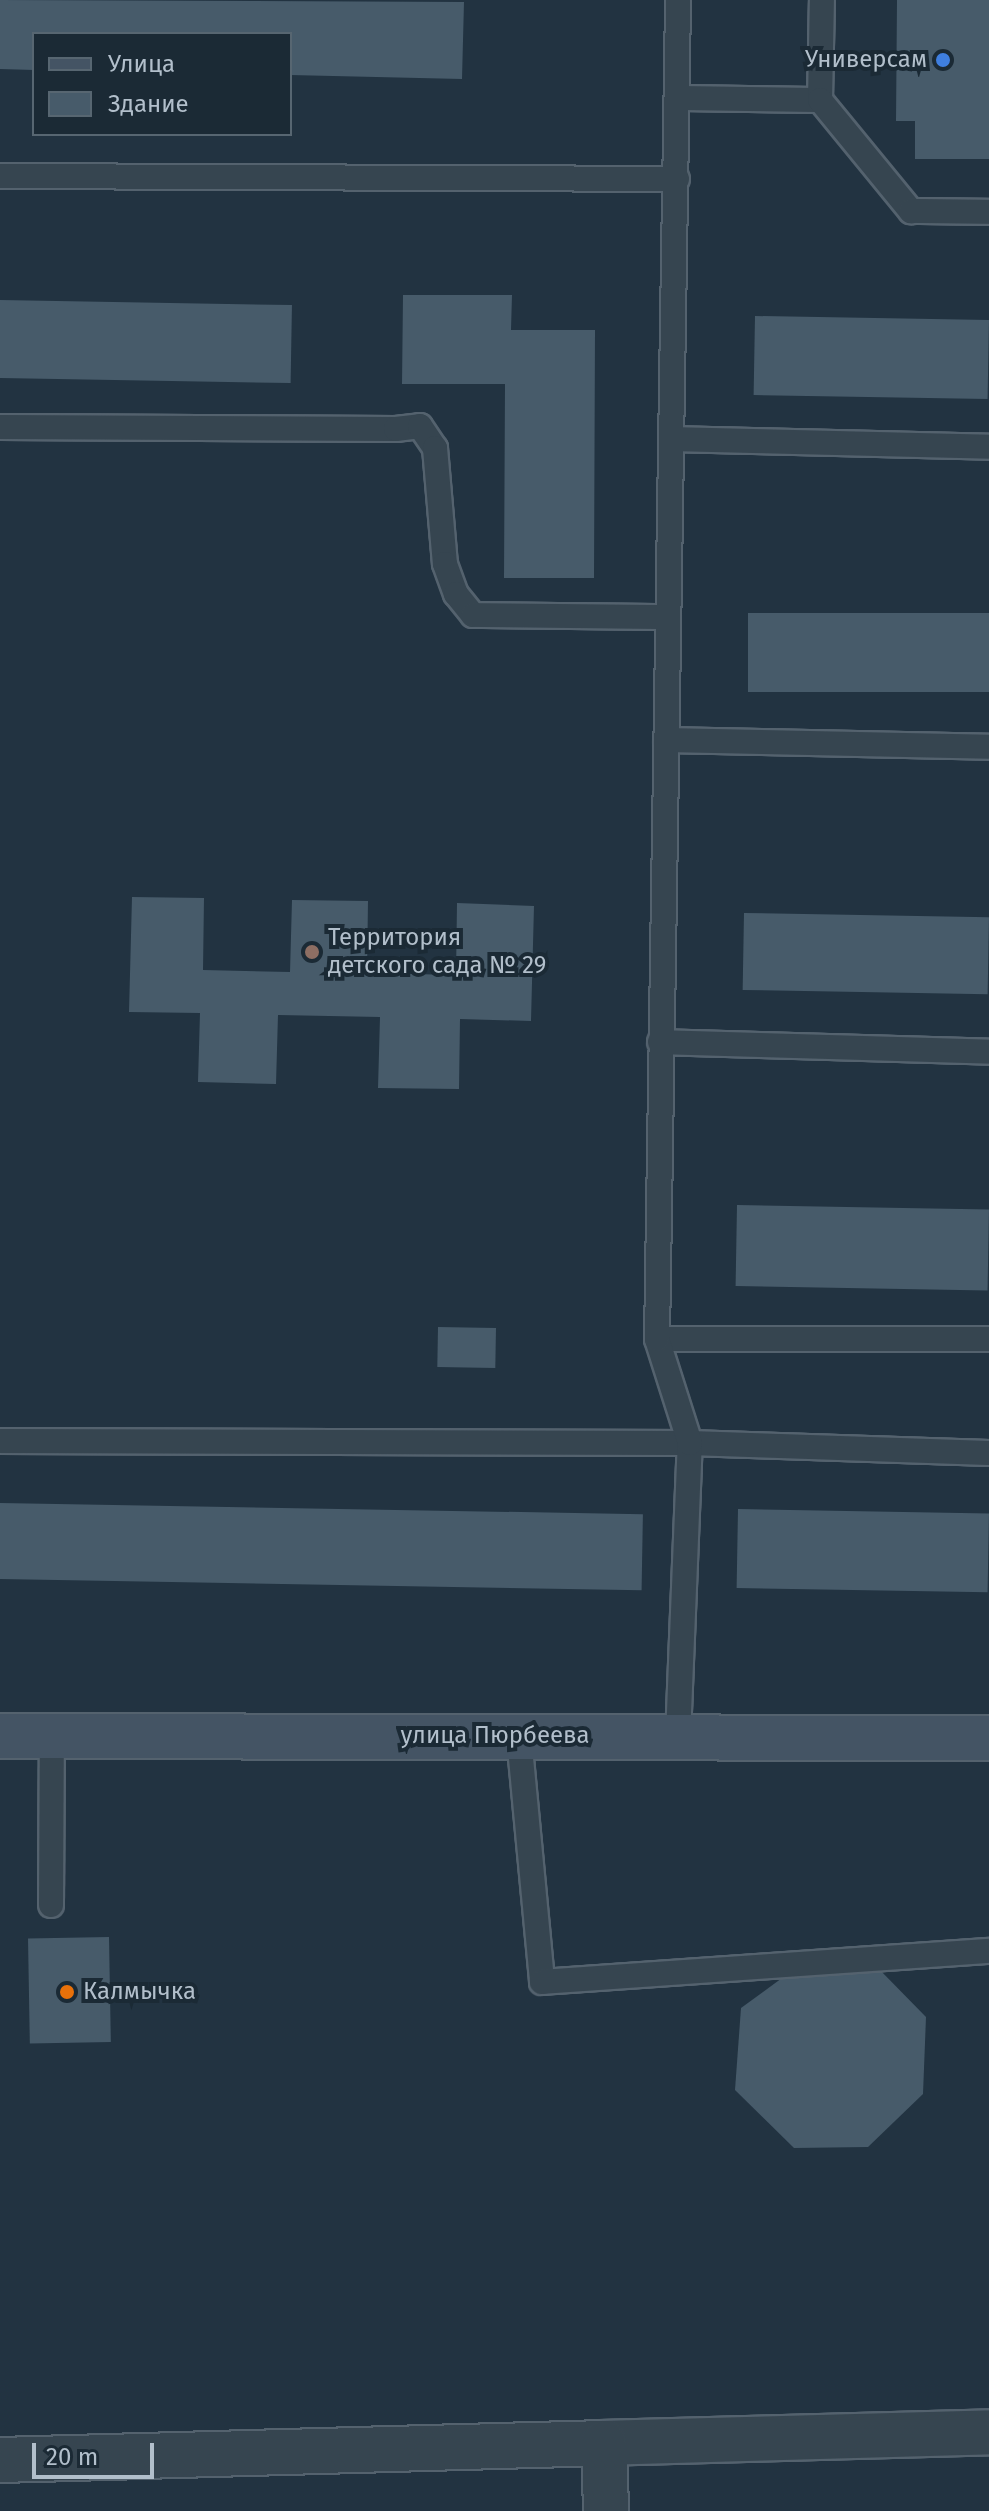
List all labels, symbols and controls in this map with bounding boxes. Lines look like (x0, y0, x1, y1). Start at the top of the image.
legend (32, 32, 292, 136)
place label: Универсам (805, 46, 927, 74)
text: Улица (108, 50, 175, 78)
marker: Универсам (934, 51, 952, 69)
text: Здание (108, 90, 189, 118)
place label: Территория детского сада № 29 (328, 924, 546, 980)
marker: Территория детского сада № 29 (303, 943, 321, 961)
street label: улица Пюрбеева (401, 1722, 589, 1750)
place label: Калмычка (83, 1978, 196, 2006)
marker: Калмычка (58, 1983, 76, 2001)
scale bar (36, 2427, 158, 2477)
text: 20 m (46, 2443, 98, 2471)

